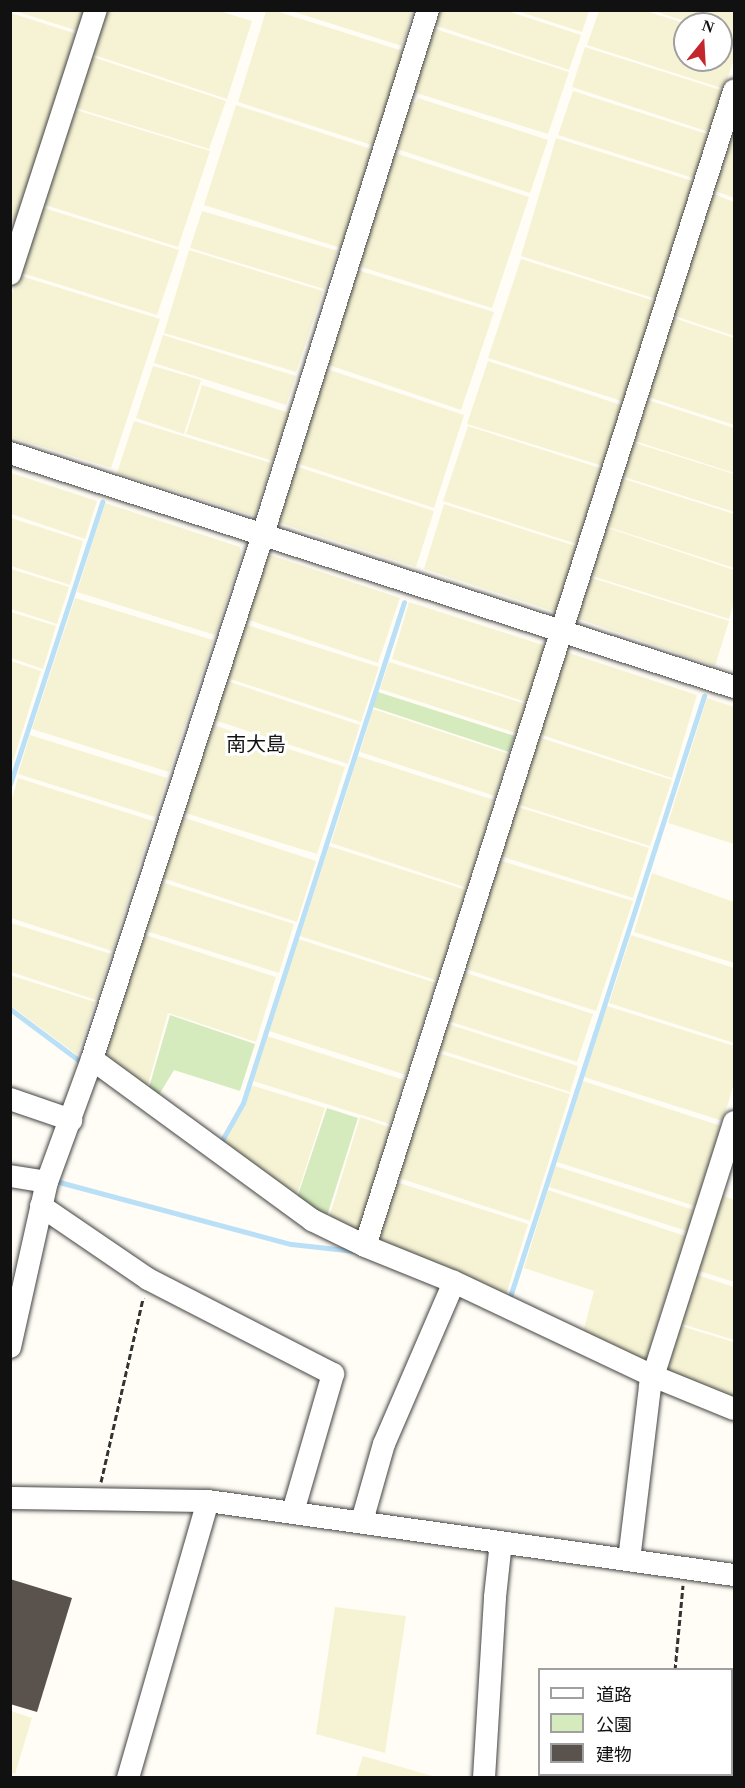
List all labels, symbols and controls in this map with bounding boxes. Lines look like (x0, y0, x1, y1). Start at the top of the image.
north arrow (673, 12, 733, 72)
text: N (700, 16, 716, 36)
district label: 南大島 (226, 732, 286, 756)
legend (538, 1668, 733, 1776)
text: 道路 (596, 1685, 632, 1705)
text: 公園 (596, 1715, 632, 1735)
text: 建物 (596, 1745, 632, 1765)

